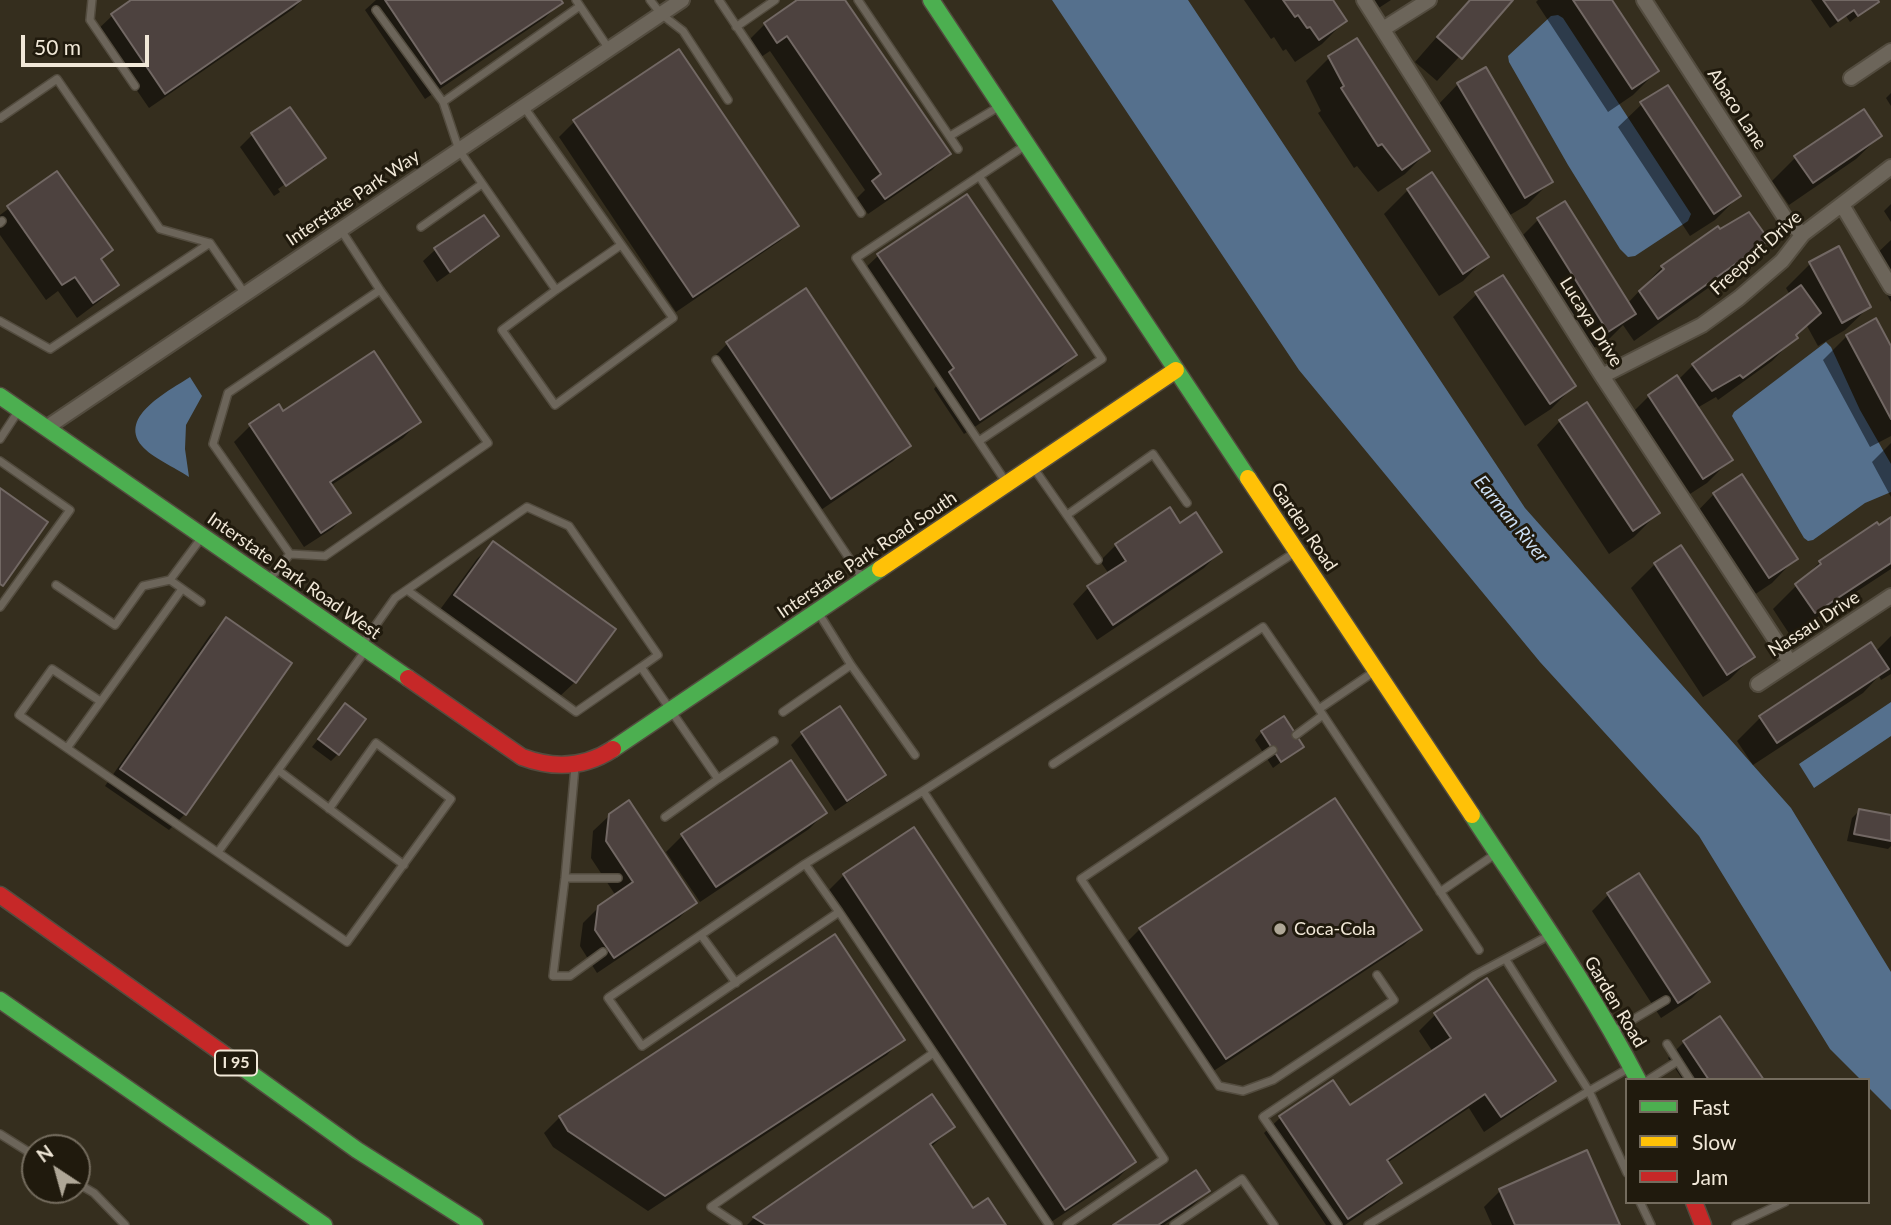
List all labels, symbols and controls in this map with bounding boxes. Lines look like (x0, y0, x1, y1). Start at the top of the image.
scale bar (24, 21, 152, 65)
text: 50 m (34, 34, 81, 59)
street label: Abaco Lane (1703, 64, 1771, 154)
street label: Interstate Park Way (282, 145, 424, 251)
street label: Freeport Drive (1706, 206, 1806, 300)
street label: Lucaya Drive (1555, 273, 1627, 371)
water label: Earman River (1469, 471, 1553, 567)
street label: Garden Road (1266, 479, 1342, 575)
street label: Interstate Park Road South (773, 487, 961, 623)
street label: Interstate Park Road West (203, 508, 385, 644)
street label: Nassau Drive (1764, 586, 1864, 662)
place label: Coca-Cola (1294, 918, 1376, 940)
marker: Coca-Cola (1272, 921, 1288, 937)
street label: Garden Road (1579, 953, 1651, 1051)
road number: I 95 (215, 1050, 257, 1076)
legend (1625, 1078, 1870, 1204)
text: Fast (1692, 1094, 1729, 1119)
text: Slow (1692, 1129, 1736, 1154)
north arrow (21, 1134, 91, 1204)
text: N (32, 1140, 57, 1167)
text: Jam (1692, 1164, 1728, 1189)

